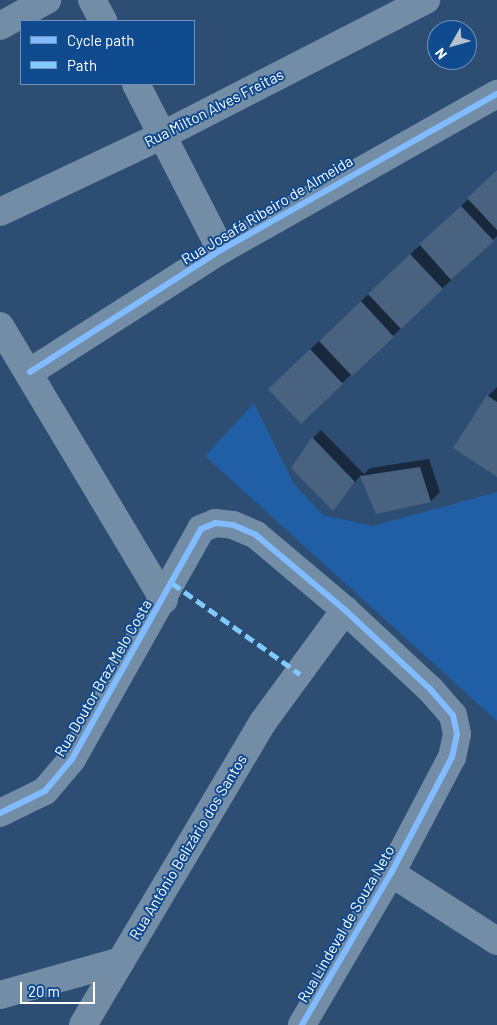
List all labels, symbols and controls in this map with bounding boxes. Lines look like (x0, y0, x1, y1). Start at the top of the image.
legend (20, 20, 195, 85)
north arrow (427, 20, 477, 70)
text: Cycle path (67, 31, 134, 49)
text: N (431, 45, 450, 63)
text: Path (67, 56, 97, 74)
street label: Rua Milton Alves Freitas (141, 65, 287, 151)
street label: Rua Josafá Ribeiro de Almeida (178, 152, 356, 268)
street label: Rua Doutor Braz Melo Costa (51, 596, 155, 760)
street label: Rua Antônio Belizário dos Santos (126, 751, 250, 943)
street label: Rua Lindeval de Souza Neto (294, 842, 398, 1006)
scale bar (22, 972, 98, 1004)
text: 20 m (28, 982, 60, 1000)

